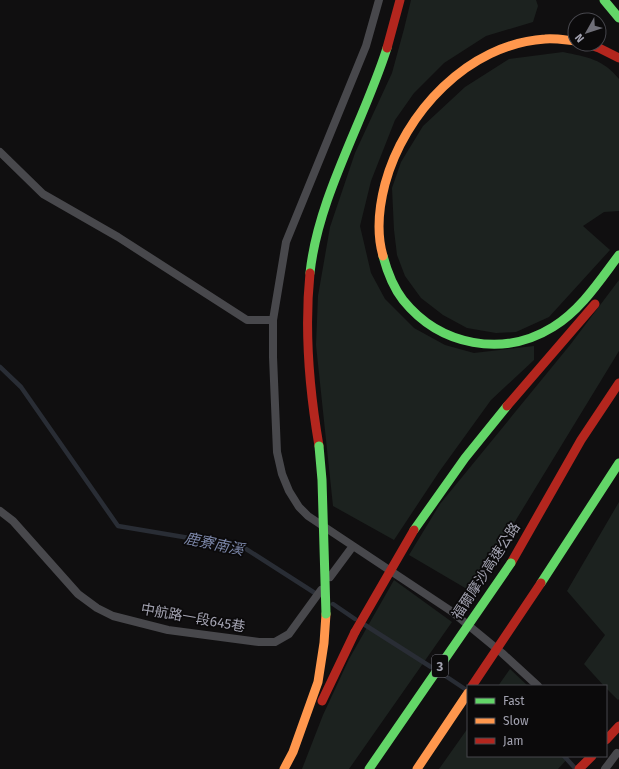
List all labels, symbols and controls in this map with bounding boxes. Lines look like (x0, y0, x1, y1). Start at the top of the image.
north arrow (567, 12, 607, 52)
text: N (572, 31, 587, 45)
street label: 福爾摩沙高速公路 (448, 519, 524, 623)
water label: 鹿寮南溪 (183, 529, 247, 559)
street label: 中航路一段645巷 (139, 600, 247, 636)
road number: 3 (432, 655, 448, 677)
legend (467, 685, 607, 757)
text: Fast (503, 694, 525, 708)
text: Slow (503, 714, 529, 728)
text: Jam (503, 734, 523, 748)

